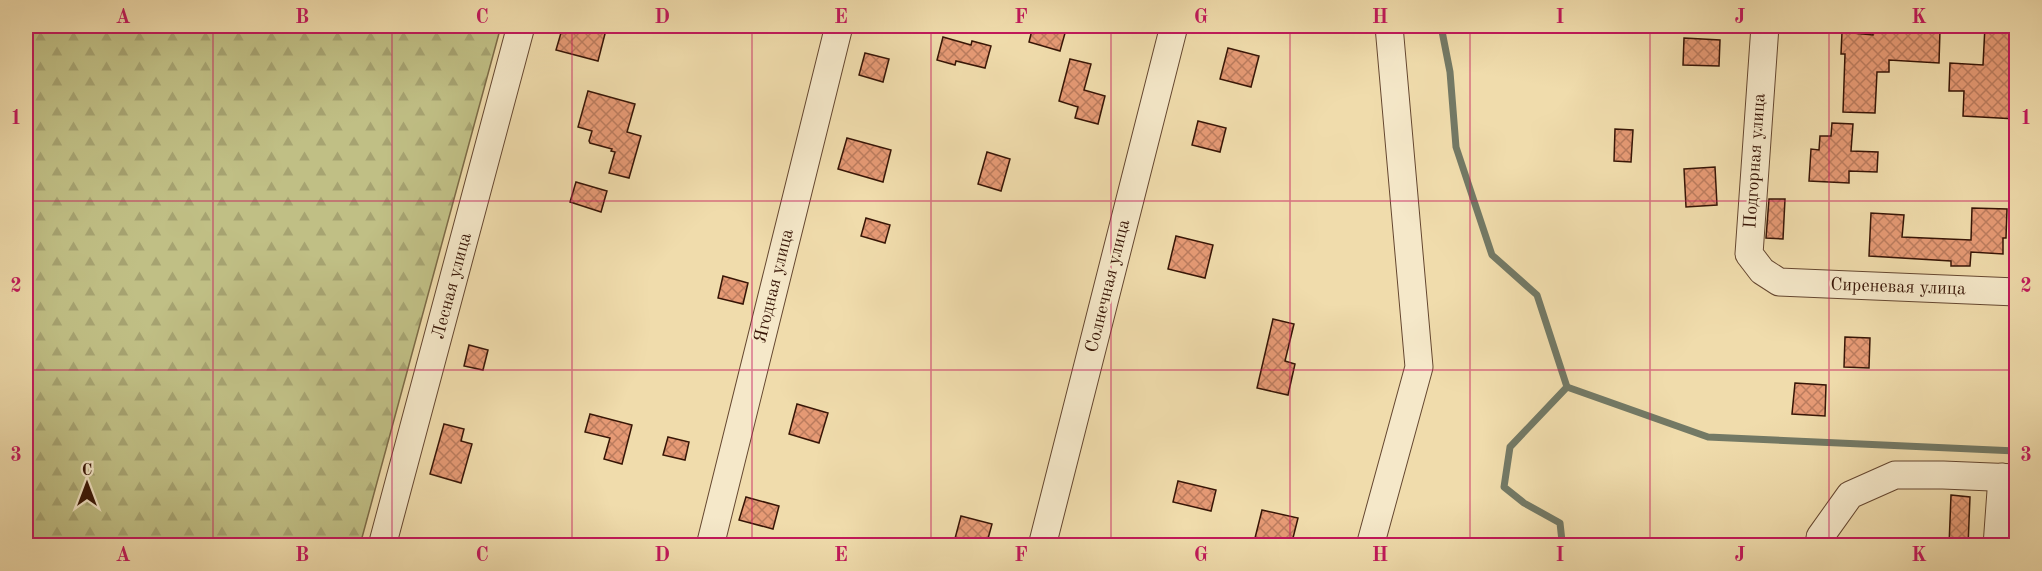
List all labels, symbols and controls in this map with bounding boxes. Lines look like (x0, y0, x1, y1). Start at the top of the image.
text: A (115, 8, 131, 28)
text: B (295, 8, 309, 28)
text: C (475, 8, 489, 28)
text: D (654, 8, 670, 28)
text: E (834, 8, 848, 28)
text: F (1014, 8, 1028, 28)
text: G (1194, 8, 1208, 28)
text: H (1372, 8, 1388, 28)
text: I (1556, 8, 1564, 28)
text: J (1735, 8, 1746, 28)
text: K (1911, 8, 1927, 28)
street label: Подгорная улица (1741, 93, 1769, 229)
text: 1 (10, 109, 22, 129)
text: 1 (2020, 109, 2032, 129)
street label: Солнечная улица (1083, 218, 1133, 354)
street label: Ягодная улица (751, 227, 797, 345)
street label: Лесная улица (429, 231, 475, 341)
street label: Сиреневая улица (1830, 276, 1966, 298)
text: 2 (10, 277, 22, 297)
text: 2 (2020, 277, 2032, 297)
text: 3 (10, 446, 22, 466)
text: 3 (2020, 446, 2032, 466)
north arrow (57, 454, 117, 514)
text: С (82, 463, 92, 479)
text: A (115, 546, 131, 566)
text: B (295, 546, 309, 566)
text: C (475, 546, 489, 566)
text: D (654, 546, 670, 566)
text: E (834, 546, 848, 566)
text: F (1014, 546, 1028, 566)
text: G (1194, 546, 1208, 566)
text: H (1372, 546, 1388, 566)
text: I (1556, 546, 1564, 566)
text: J (1735, 546, 1746, 566)
text: K (1911, 546, 1927, 566)

